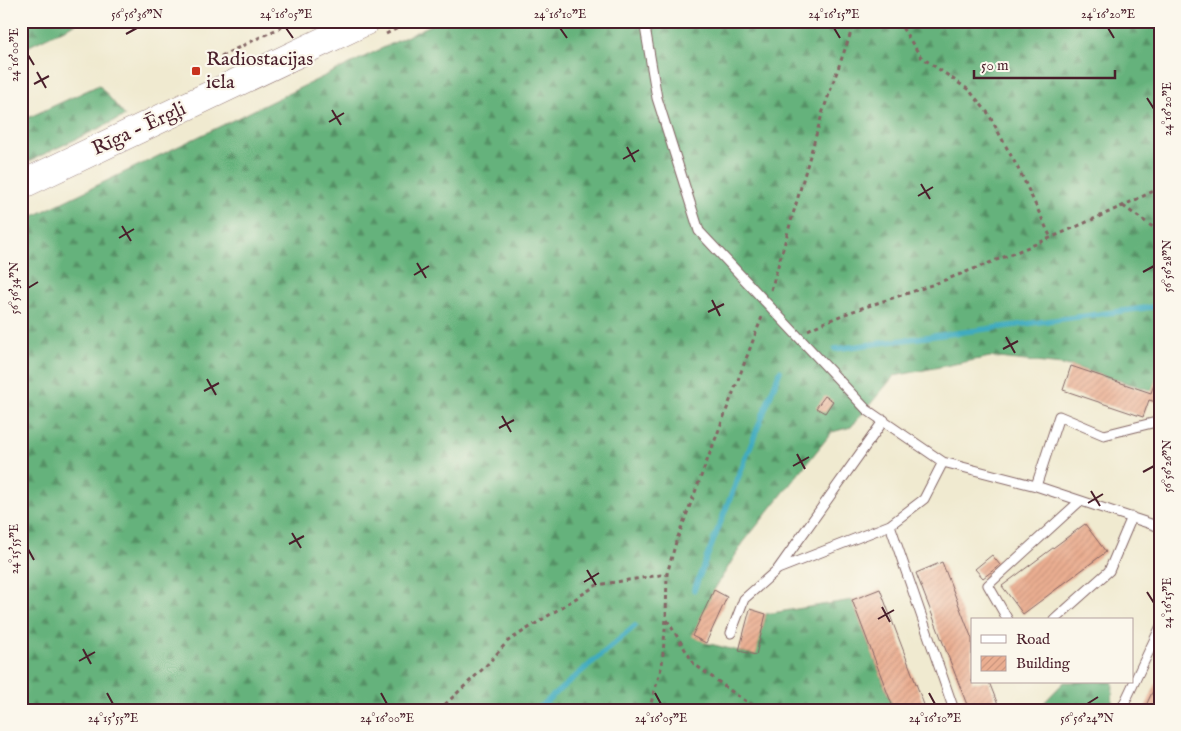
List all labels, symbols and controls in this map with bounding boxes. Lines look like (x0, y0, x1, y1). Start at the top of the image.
text: 56°56'36"N (111, 7, 163, 22)
text: 24°16'05"E (260, 7, 312, 22)
text: 24°16'10"E (534, 7, 586, 22)
text: 24°16'15"E (808, 7, 860, 22)
text: 24°16'20"E (1081, 7, 1135, 22)
text: 24°16'00"E (7, 28, 22, 82)
place label: Radiostacijas iela (206, 47, 313, 95)
scale bar (974, 48, 1115, 80)
text: 50 m (981, 56, 1009, 75)
marker: Radiostacijas iela (190, 65, 202, 77)
text: 24°16'20"E (1160, 82, 1175, 136)
street label: Rīga - Ērgļi (88, 96, 190, 162)
text: 56°56'28"N (1160, 239, 1175, 292)
text: 56°56'34"N (7, 261, 22, 314)
text: 56°56'26"N (1160, 439, 1175, 492)
text: 24°15'55"E (7, 524, 22, 574)
text: 24°16'15"E (1160, 577, 1175, 629)
legend (971, 618, 1134, 684)
text: Road (1016, 630, 1051, 649)
text: Building (1016, 654, 1071, 673)
text: 24°15'55"E (88, 711, 138, 726)
text: 24°16'00"E (360, 711, 414, 726)
text: 24°16'05"E (635, 711, 687, 726)
text: 24°16'10"E (909, 711, 961, 726)
text: 56°56'24"N (1060, 711, 1114, 726)

